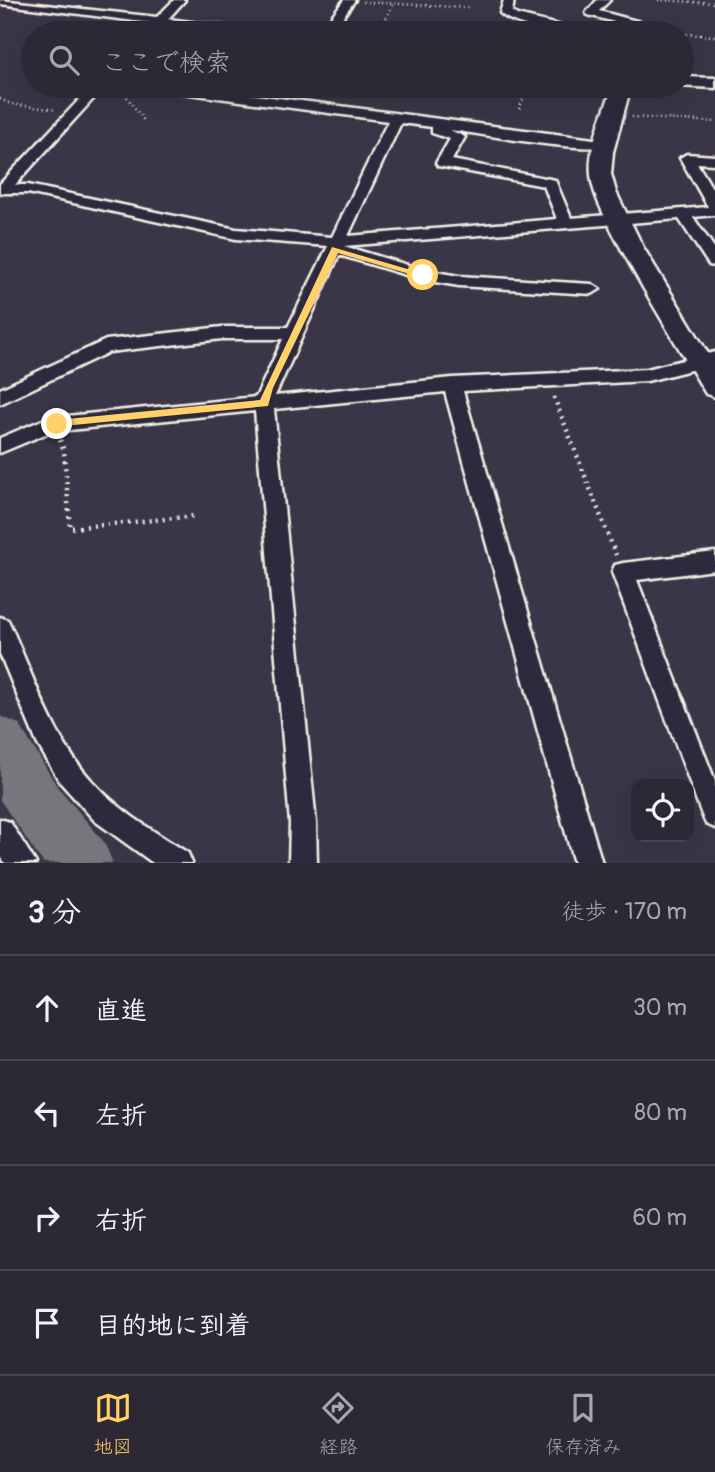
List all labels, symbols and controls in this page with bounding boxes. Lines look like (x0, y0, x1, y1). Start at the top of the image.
search box (21, 21, 694, 98)
icon: search (45, 41, 83, 79)
text: ここで検索 (101, 47, 231, 79)
route start (407, 259, 438, 290)
route end (41, 408, 72, 439)
map controls (631, 779, 694, 842)
button: locate (631, 779, 694, 842)
text: 3 分 (28, 894, 81, 931)
text: 徒歩 · 170 m (561, 897, 687, 926)
icon: ahead (28, 989, 66, 1027)
text: 30 m (633, 993, 687, 1022)
text: 直進 (95, 995, 147, 1027)
icon: left (28, 1094, 66, 1132)
text: 80 m (634, 1098, 687, 1127)
text: 左折 (95, 1100, 147, 1132)
icon: right (28, 1199, 66, 1237)
text: 60 m (632, 1203, 687, 1232)
text: 右折 (95, 1205, 147, 1237)
icon: arrive (28, 1304, 66, 1342)
text: 目的地に到着 (95, 1310, 251, 1342)
tab: 地図 (94, 1389, 132, 1459)
tab: 経路 (319, 1389, 357, 1459)
tab: 保存済み (545, 1389, 621, 1459)

